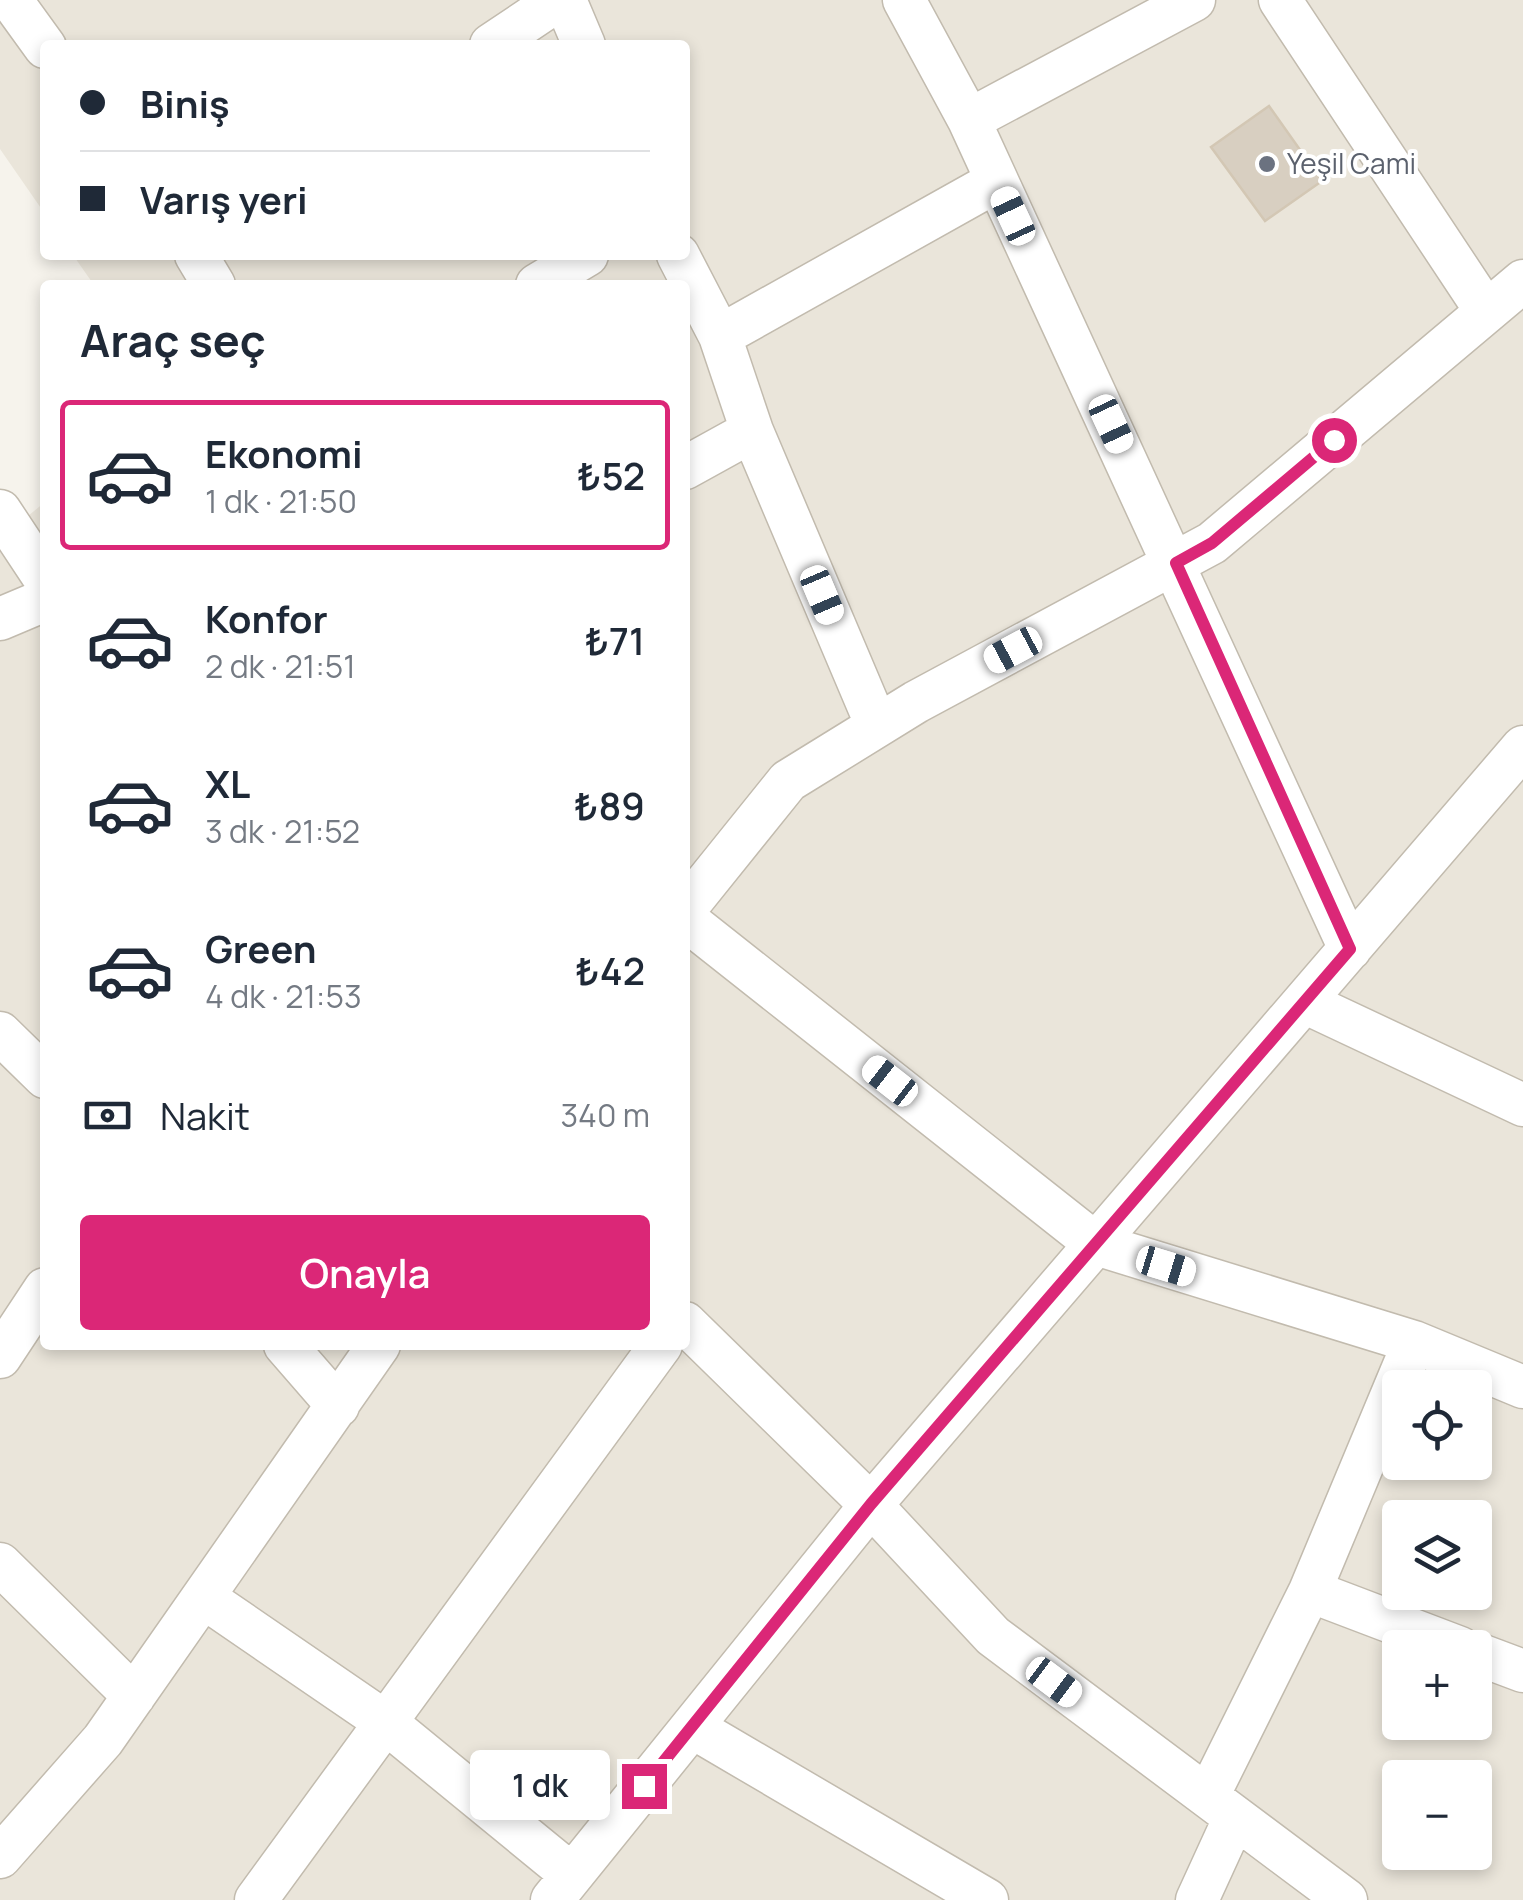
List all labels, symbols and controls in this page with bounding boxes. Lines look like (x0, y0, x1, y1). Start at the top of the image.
text: Biniş (140, 77, 230, 129)
place label: Yeşil Cami (1287, 144, 1416, 182)
marker: Yeşil Cami (1256, 153, 1278, 175)
text: Varış yeri (140, 173, 308, 225)
car (987, 182, 1039, 250)
text: Araç seç (80, 309, 266, 371)
car (1085, 390, 1137, 458)
route start (1312, 418, 1357, 463)
text: Ekonomi (205, 427, 363, 479)
icon: car (85, 430, 175, 520)
text: ₺52 (577, 449, 645, 501)
text: 1 dk · 21:50 (205, 479, 357, 523)
car (796, 562, 848, 628)
text: Konfor (205, 592, 328, 644)
icon: car (85, 595, 175, 685)
text: ₺71 (585, 614, 645, 666)
car (979, 623, 1047, 677)
text: 2 dk · 21:51 (205, 644, 356, 688)
text: XL (205, 757, 250, 809)
icon: car (85, 760, 175, 850)
text: ₺89 (574, 779, 645, 831)
text: 3 dk · 21:52 (205, 809, 360, 853)
text: Green (205, 922, 317, 974)
icon: car (85, 925, 175, 1015)
text: ₺42 (575, 944, 645, 996)
text: 4 dk · 21:53 (205, 974, 362, 1018)
car (857, 1051, 923, 1111)
icon: cash (80, 1088, 135, 1143)
text: Nakit (160, 1089, 250, 1141)
text: 340 m (560, 1093, 650, 1137)
button: Onayla (80, 1215, 650, 1330)
car (1133, 1243, 1199, 1289)
map controls (1382, 1370, 1492, 1870)
button: locate (1382, 1370, 1492, 1480)
button: layers (1382, 1500, 1492, 1610)
button: + (1382, 1630, 1492, 1740)
car (1021, 1652, 1087, 1712)
callout: 1 dk (469, 1751, 609, 1821)
button: − (1382, 1760, 1492, 1870)
text: 1 dk (512, 1763, 568, 1807)
route end (622, 1764, 667, 1809)

